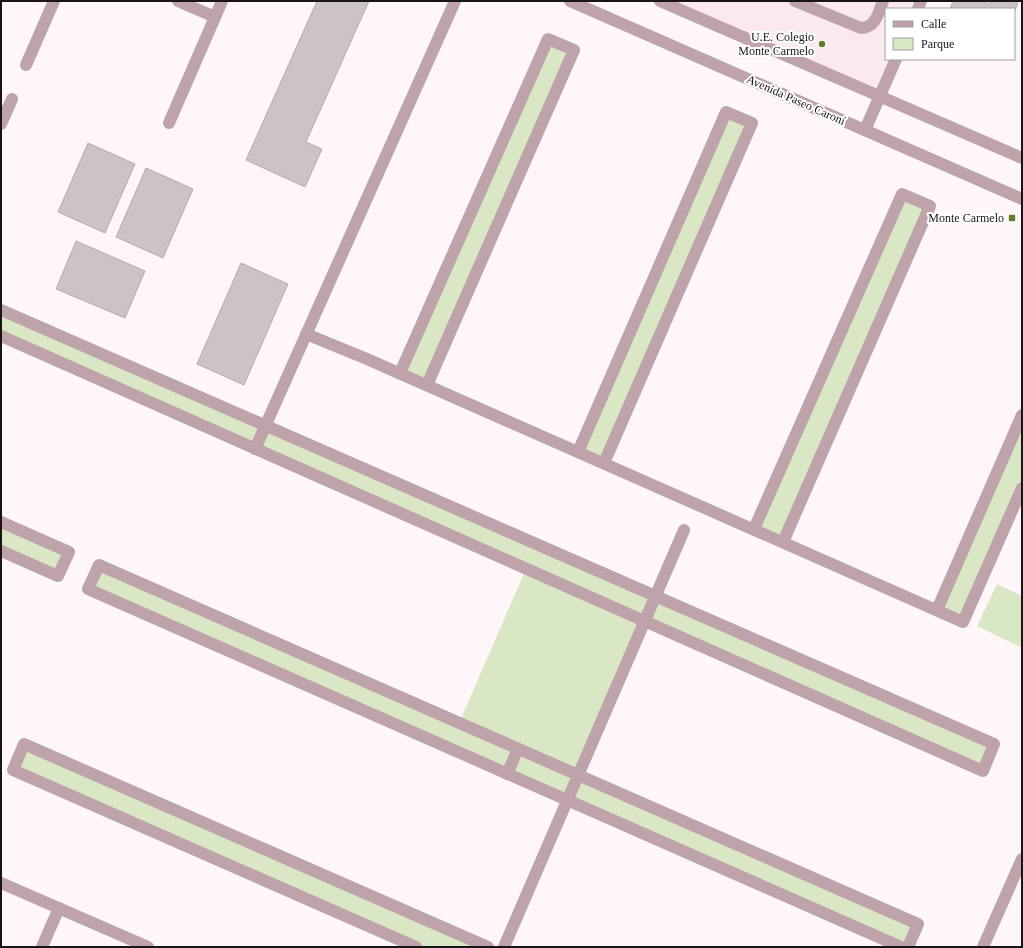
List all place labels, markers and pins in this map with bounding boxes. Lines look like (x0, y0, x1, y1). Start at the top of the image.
place label: U.E. Colegio Monte Carmelo (738, 30, 814, 58)
marker: U.E. Colegio Monte Carmelo (817, 39, 827, 49)
place label: Monte Carmelo (928, 211, 1004, 225)
marker: Monte Carmelo (1007, 213, 1017, 223)

